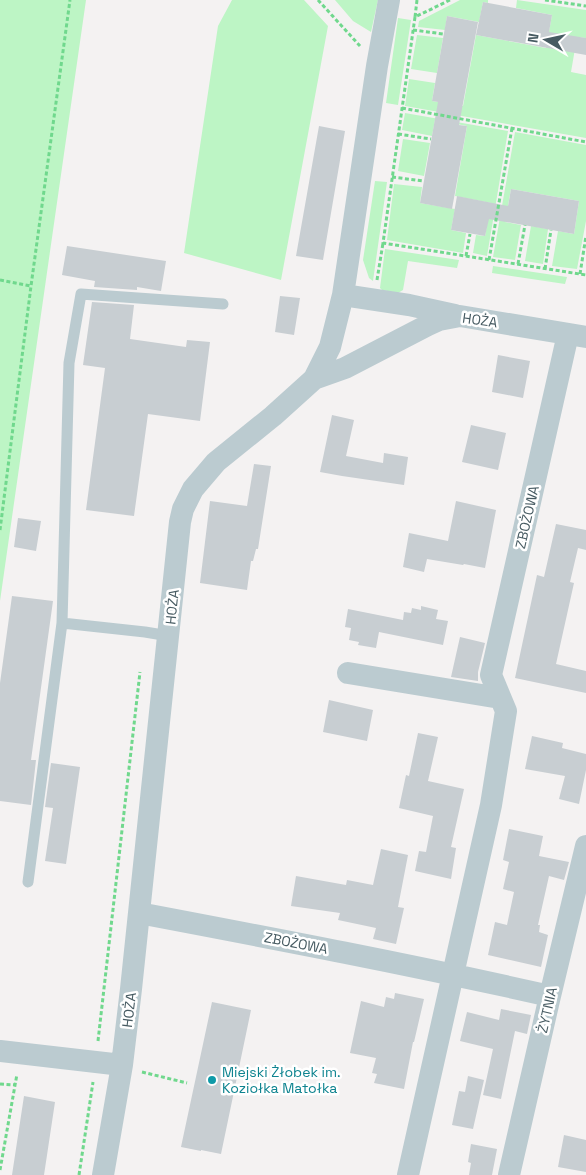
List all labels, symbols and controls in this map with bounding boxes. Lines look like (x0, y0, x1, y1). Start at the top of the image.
north arrow (521, 15, 571, 65)
text: N (524, 32, 543, 44)
street label: HOŻA (461, 309, 499, 331)
street label: ZBOŻOWA (511, 483, 543, 550)
street label: HOŻA (161, 588, 183, 625)
street label: ZBOŻOWA (263, 928, 329, 958)
street label: ŻYTNIA (533, 985, 561, 1035)
street label: HOŻA (118, 991, 140, 1029)
place label: Miejski Żłobek im. Koziołka Matołka (222, 1063, 341, 1097)
marker: Miejski Żłobek im. Koziołka Matołka (206, 1074, 218, 1086)

